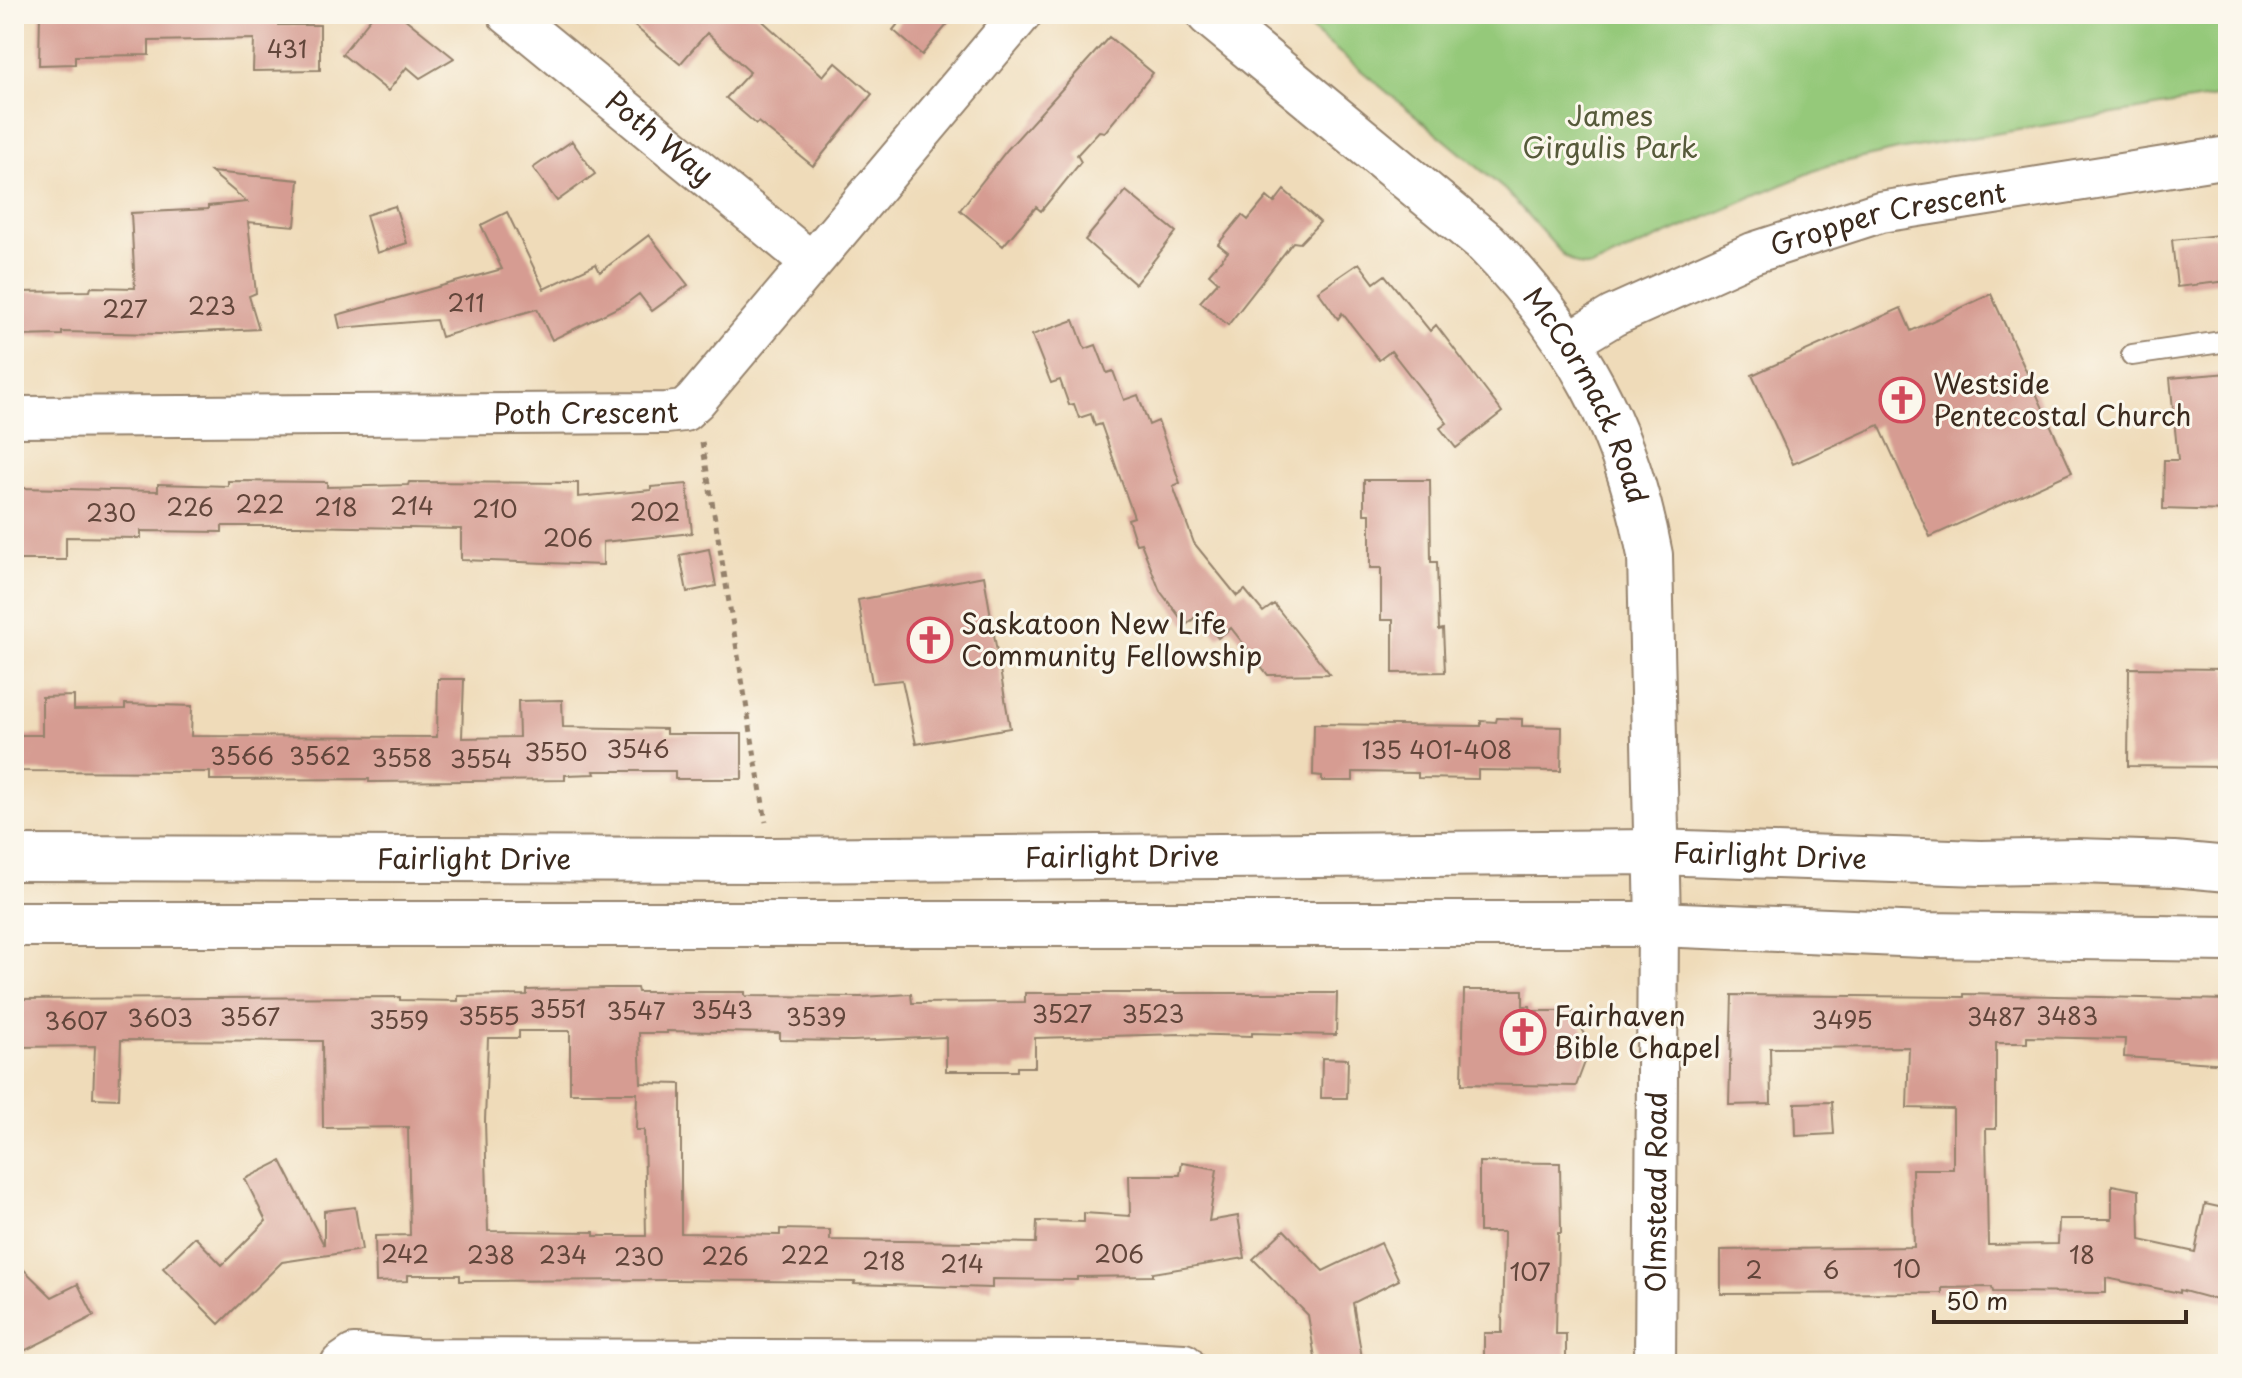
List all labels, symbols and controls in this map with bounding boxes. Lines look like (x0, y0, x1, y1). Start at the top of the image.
house number: 431 (267, 30, 307, 66)
street label: Poth Way (597, 80, 724, 194)
park label: James Girgulis Park (1522, 93, 1698, 168)
street label: Gropper Crescent (1764, 169, 2009, 266)
street label: McCormack Road (1514, 277, 1660, 508)
house number: 211 (447, 284, 485, 320)
house number: 223 (188, 287, 236, 323)
house number: 227 (102, 290, 148, 326)
place label: Westside Pentecostal Church (1933, 361, 2192, 436)
church icon: Westside Pentecostal Church (1878, 376, 1926, 424)
street label: Poth Crescent (493, 389, 681, 434)
house number: 222 (235, 485, 285, 521)
house number: 214 (390, 487, 434, 523)
house number: 226 (166, 488, 214, 524)
house number: 218 (314, 488, 358, 524)
house number: 210 (472, 490, 518, 526)
house number: 202 (630, 493, 680, 529)
house number: 230 (86, 494, 136, 530)
house number: 206 (543, 519, 593, 555)
place label: Saskatoon New Life Community Fellowship (961, 601, 1262, 676)
church icon: Saskatoon New Life Community Fellowship (906, 616, 954, 664)
house number: 3546 (606, 730, 670, 766)
house number: 135 401-408 (1362, 731, 1512, 767)
house number: 3550 (524, 733, 588, 769)
house number: 3566 (210, 737, 274, 773)
house number: 3562 (289, 737, 351, 773)
house number: 3558 (371, 739, 433, 775)
house number: 3554 (450, 740, 512, 776)
street label: Fairlight Drive (1672, 830, 1868, 879)
street label: Fairlight Drive (1025, 833, 1219, 878)
street label: Fairlight Drive (377, 836, 571, 879)
house number: 3551 (530, 990, 586, 1026)
house number: 3543 (691, 991, 753, 1027)
house number: 3547 (607, 992, 666, 1028)
place label: Fairhaven Bible Chapel (1554, 993, 1721, 1068)
house number: 3527 (1032, 995, 1093, 1031)
house number: 3523 (1122, 995, 1184, 1031)
house number: 3555 (458, 997, 520, 1033)
house number: 3483 (2036, 997, 2098, 1033)
house number: 3567 (220, 998, 281, 1034)
house number: 3539 (786, 998, 846, 1034)
house number: 3487 (1967, 998, 2025, 1034)
house number: 3603 (127, 999, 193, 1035)
house number: 3559 (369, 1001, 429, 1037)
house number: 3495 (1811, 1001, 1873, 1037)
house number: 3607 (44, 1002, 108, 1038)
church icon: Fairhaven Bible Chapel (1499, 1008, 1547, 1056)
street label: Olmstead Road (1632, 1091, 1677, 1293)
house number: 242 (381, 1235, 429, 1271)
house number: 206 (1094, 1235, 1144, 1271)
house number: 238 (467, 1236, 515, 1272)
house number: 234 (539, 1236, 587, 1272)
house number: 222 (780, 1236, 830, 1272)
house number: 18 (2069, 1236, 2095, 1272)
house number: 226 (701, 1237, 749, 1273)
house number: 230 (614, 1238, 664, 1274)
house number: 218 (862, 1242, 906, 1278)
house number: 214 (940, 1245, 984, 1281)
house number: 10 (1893, 1250, 1921, 1286)
house number: 2 (1746, 1251, 1763, 1287)
house number: 6 (1823, 1251, 1839, 1287)
house number: 107 (1509, 1253, 1551, 1289)
scale bar (1934, 1274, 2186, 1324)
text: 50 m (1946, 1282, 2008, 1318)

